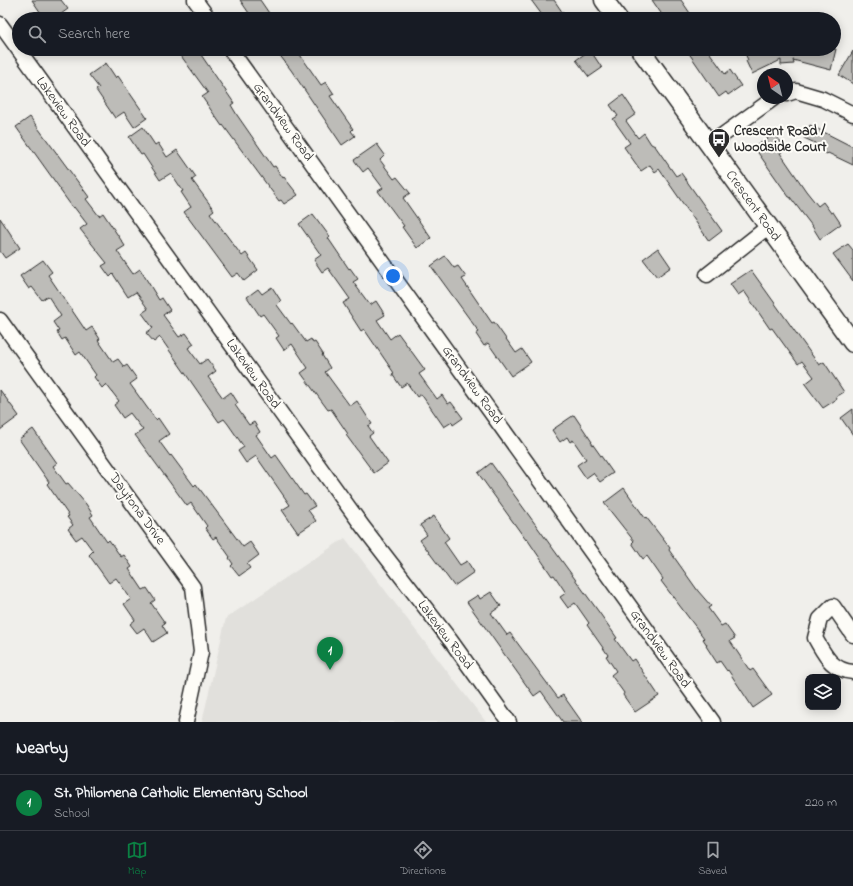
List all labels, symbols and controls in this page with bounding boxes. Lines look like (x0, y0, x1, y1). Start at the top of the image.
search box (12, 12, 841, 56)
icon: search (26, 23, 48, 45)
text: Search here (58, 23, 130, 45)
north arrow (757, 68, 793, 104)
street label: Lakeview Road (30, 72, 96, 152)
street label: Grandview Road (247, 78, 319, 166)
place label: Crescent Road / Woodside Court (734, 121, 827, 158)
bus stop icon: Crescent Road / Woodside Court (706, 126, 732, 159)
street label: Crescent Road (720, 166, 786, 246)
your location (383, 266, 403, 286)
street label: Lakeview Road (220, 334, 286, 414)
street label: Grandview Road (436, 341, 508, 429)
street label: Daytona Drive (102, 468, 171, 551)
street label: Lakeview Road (412, 596, 478, 674)
street label: Grandview Road (624, 605, 696, 693)
pin: 1 (317, 637, 343, 670)
map controls (805, 674, 841, 710)
button: layers (805, 674, 841, 710)
text: Nearby (16, 736, 68, 761)
text: St. Philomena Catholic Elementary School (54, 782, 308, 804)
text: 1 (27, 793, 31, 812)
text: 220 m (805, 793, 837, 812)
text: School (54, 804, 90, 823)
tab: Map (126, 839, 148, 879)
tab: Directions (400, 839, 446, 879)
tab: Saved (698, 839, 727, 879)

